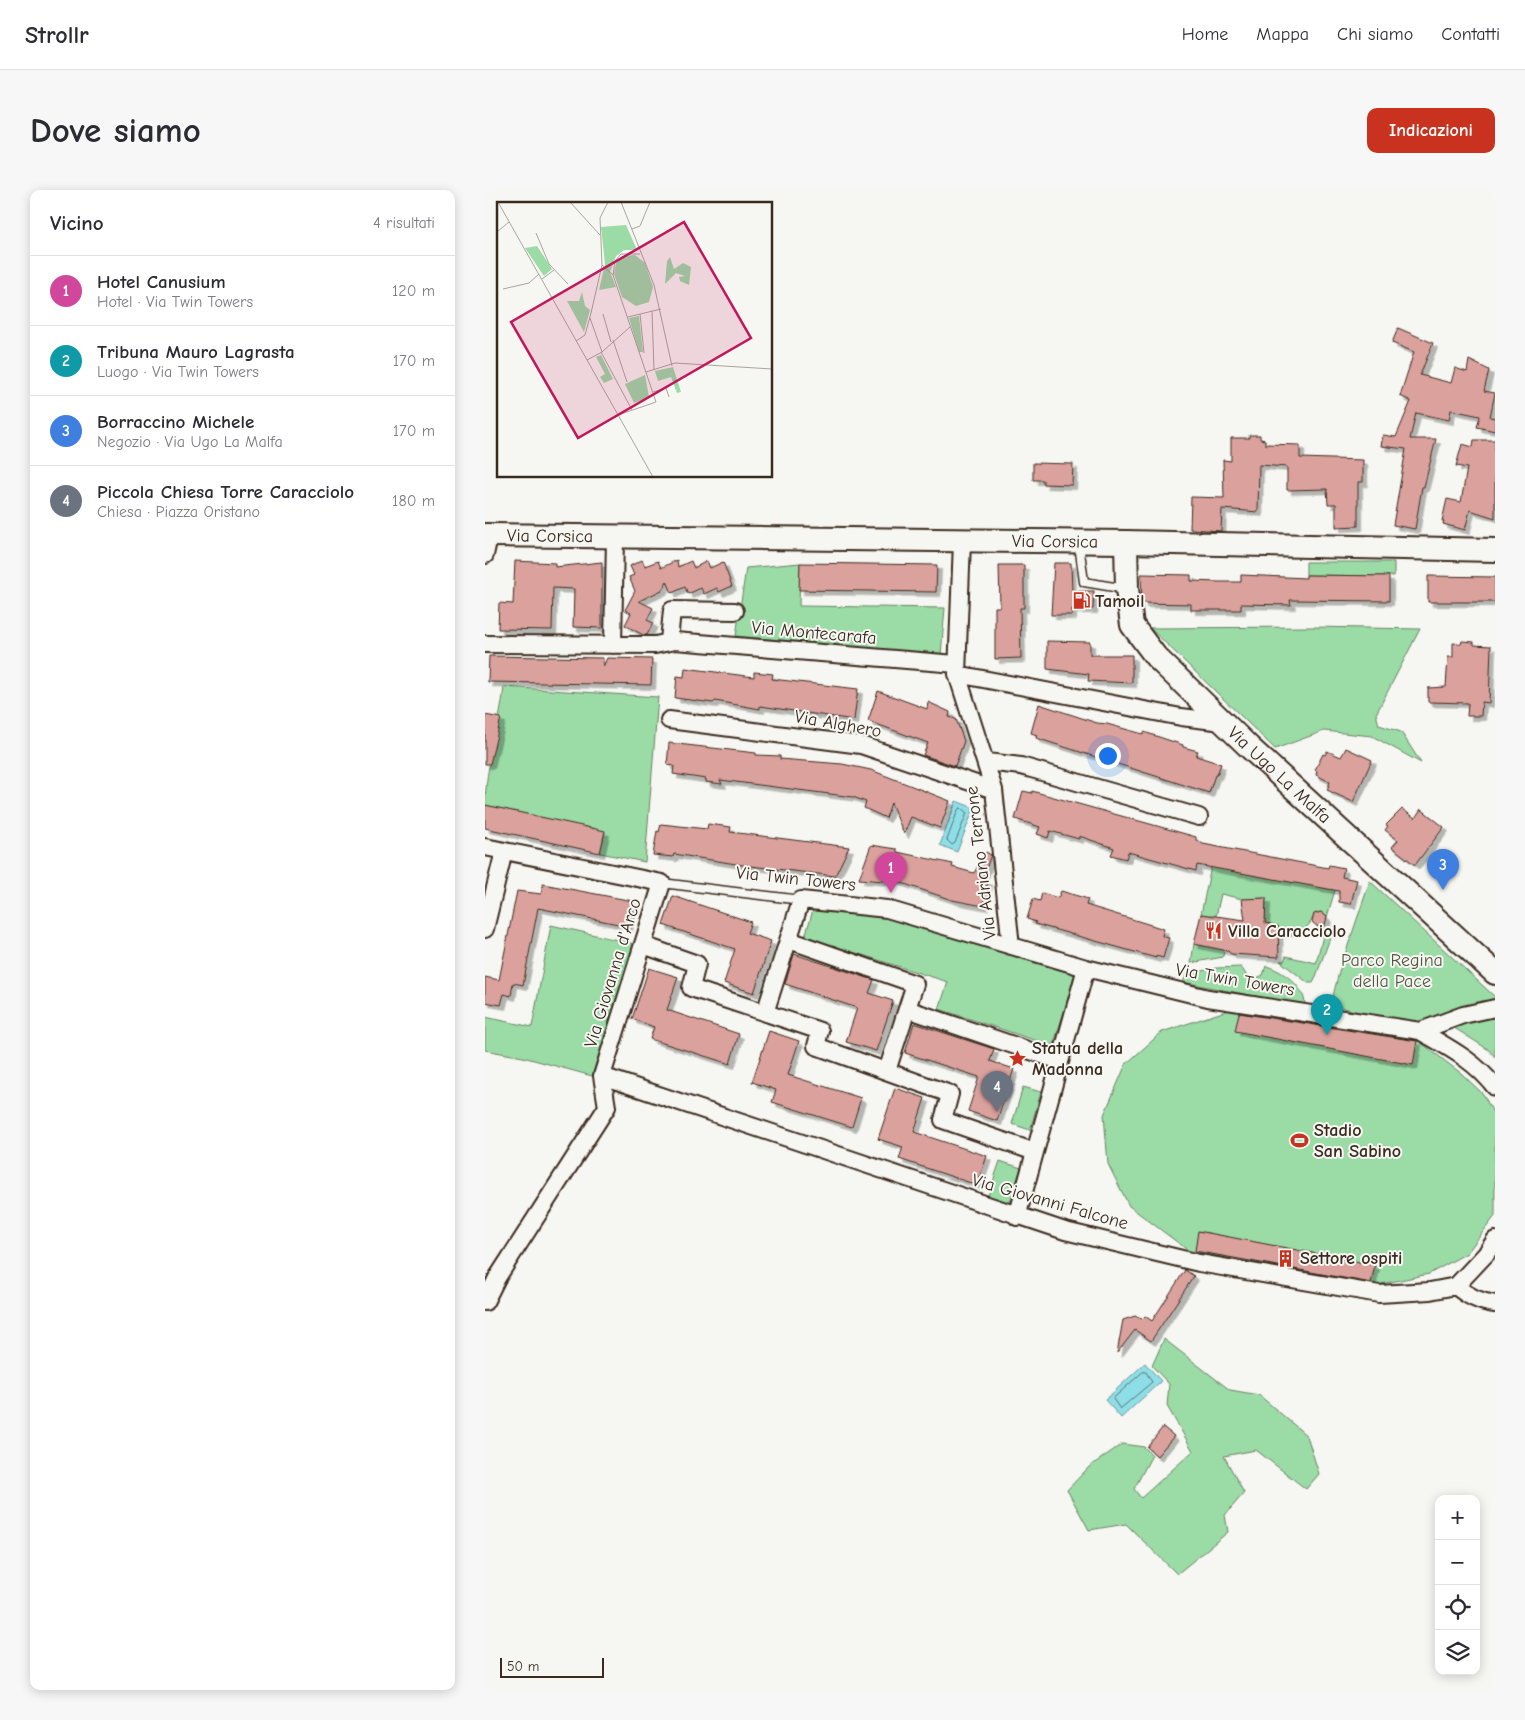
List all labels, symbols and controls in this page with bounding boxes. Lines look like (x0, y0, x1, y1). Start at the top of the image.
text: Strollr (25, 21, 89, 49)
text: Home (1182, 24, 1228, 45)
text: Mappa (1256, 24, 1309, 45)
text: Chi siamo (1337, 24, 1413, 45)
text: Contatti (1441, 24, 1500, 45)
button: Indicazioni (1367, 108, 1495, 153)
text: Dove siamo (30, 110, 201, 151)
inset map (497, 202, 773, 478)
text: Vicino (50, 211, 104, 235)
text: 4 risultati (373, 214, 435, 232)
text: Hotel Canusium (97, 271, 226, 293)
text: 1 (63, 282, 69, 300)
text: 120 m (392, 282, 435, 300)
text: Hotel · Via Twin Towers (97, 293, 253, 311)
text: Tribuna Mauro Lagrasta (97, 341, 295, 363)
text: 2 (62, 352, 70, 370)
text: 170 m (393, 352, 435, 370)
text: Luogo · Via Twin Towers (97, 363, 259, 381)
text: Borraccino Michele (97, 411, 254, 433)
text: 3 (62, 422, 70, 440)
text: 170 m (393, 422, 435, 440)
text: Negozio · Via Ugo La Malfa (97, 433, 283, 451)
text: Piccola Chiesa Torre Caracciolo (97, 481, 354, 503)
text: 4 (62, 492, 70, 510)
text: 180 m (392, 492, 435, 510)
text: Chiesa · Piazza Oristano (97, 503, 260, 521)
street label: Via Corsica (507, 525, 593, 547)
street label: Via Corsica (1012, 530, 1098, 552)
fuel station icon: Tamoil (1071, 591, 1091, 611)
place label: Tamoil (1095, 591, 1144, 612)
street label: Via Montecarafa (751, 617, 877, 649)
street label: Via Alghero (793, 706, 883, 742)
street label: Via Ugo La Malfa (1224, 722, 1335, 828)
your location (1095, 743, 1121, 769)
street label: Via Adriano Terrone (961, 785, 1001, 941)
pin: 3 (1427, 849, 1459, 890)
pin: 1 (875, 852, 907, 893)
street label: Via Twin Towers (735, 862, 857, 896)
street label: Via Giovanna d'Arco (580, 896, 646, 1050)
restaurant icon: Villa Caracciolo (1204, 921, 1224, 941)
place label: Villa Caracciolo (1228, 921, 1346, 942)
park label: Parco Regina della Pace (1341, 950, 1443, 992)
street label: Via Twin Towers (1174, 959, 1296, 1001)
pin: 2 (1311, 994, 1343, 1035)
place label: Statua della Madonna (1032, 1038, 1123, 1080)
place icon: Statua della Madonna (1008, 1048, 1028, 1068)
pin: 4 (981, 1071, 1013, 1112)
place label: Stadio San Sabino (1314, 1120, 1401, 1162)
sports icon: Stadio San Sabino (1290, 1130, 1310, 1150)
street label: Via Giovanni Falcone (969, 1170, 1131, 1234)
building icon: Settore ospiti (1276, 1248, 1296, 1268)
place label: Settore ospiti (1300, 1248, 1402, 1269)
map controls (1435, 1495, 1480, 1675)
button: + (1435, 1495, 1480, 1540)
button: − (1435, 1540, 1480, 1585)
button: locate (1435, 1585, 1480, 1630)
button: layers (1435, 1630, 1480, 1675)
scale bar (500, 1655, 604, 1678)
text: 50 m (507, 1658, 539, 1675)

